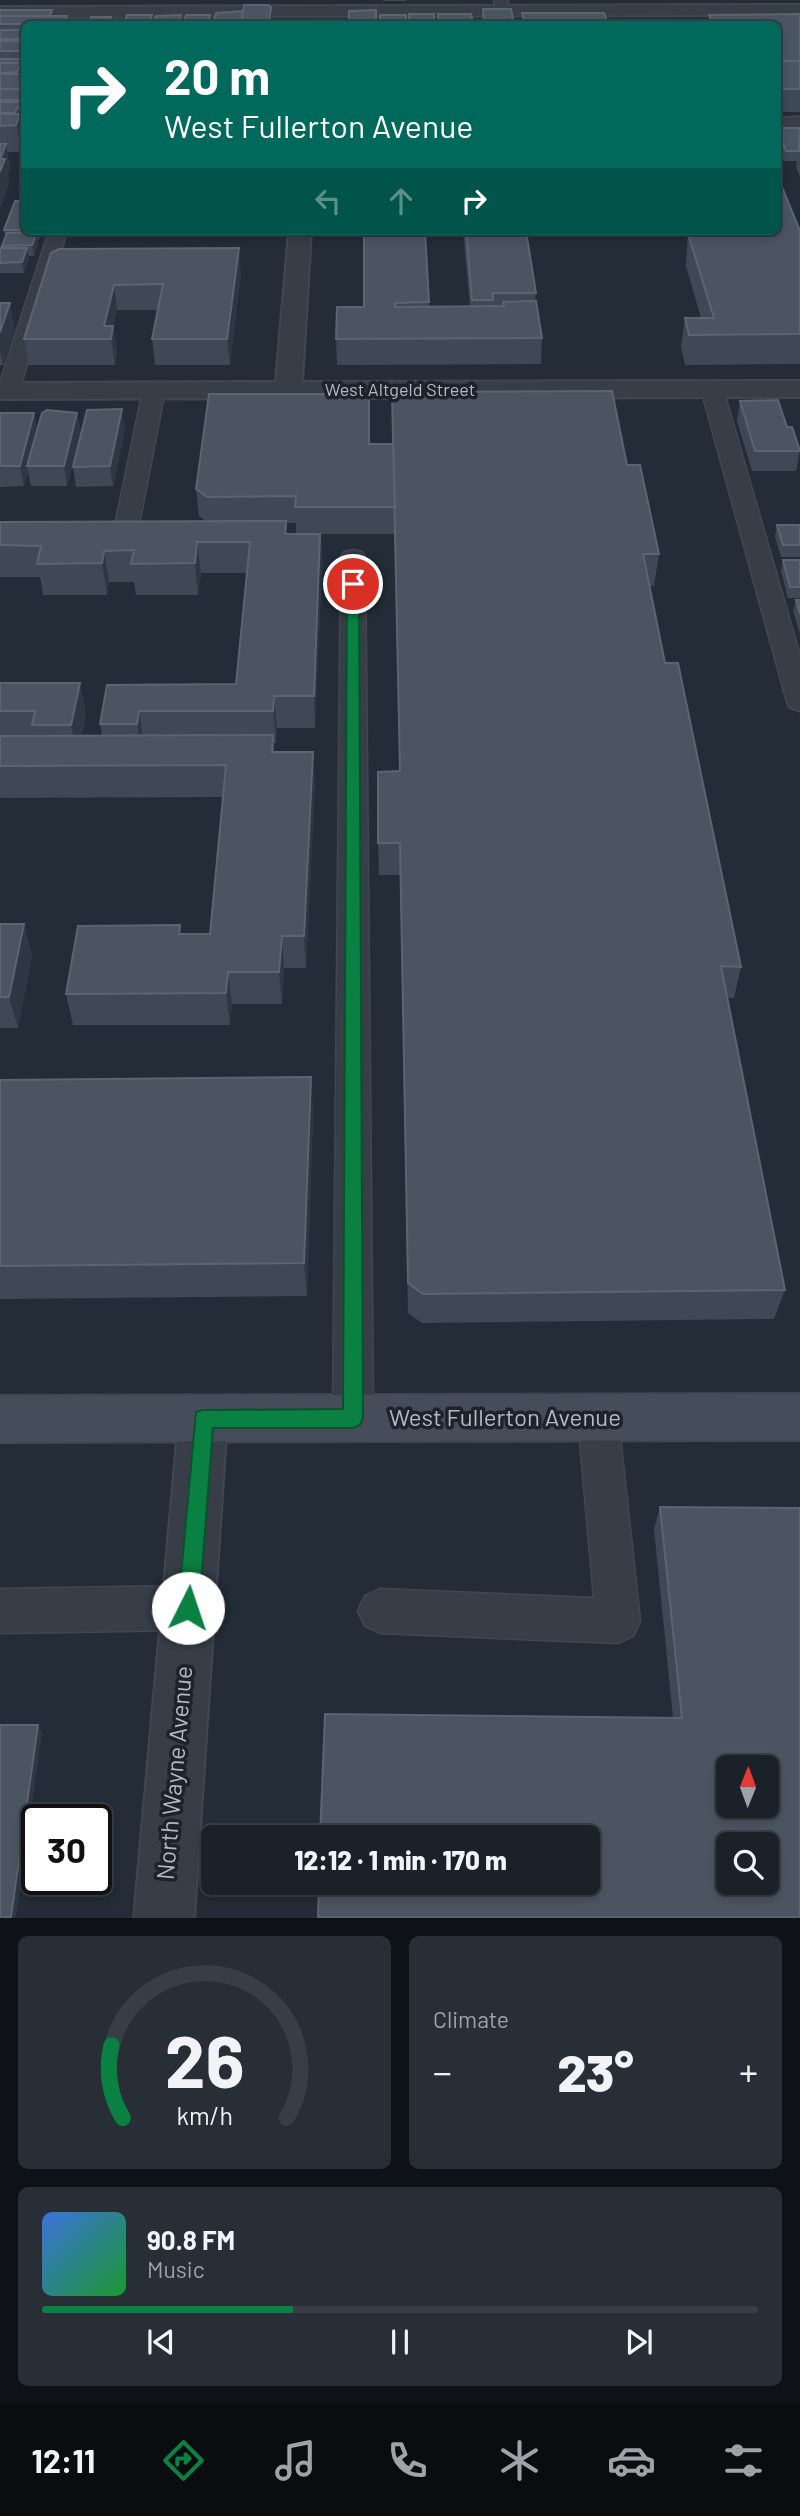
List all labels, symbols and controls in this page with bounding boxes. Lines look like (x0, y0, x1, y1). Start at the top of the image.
text: 20 m (164, 46, 270, 105)
icon: right (49, 49, 140, 140)
text: West Fullerton Avenue (164, 106, 473, 144)
icon: left (309, 182, 347, 220)
icon: ahead (382, 182, 420, 220)
icon: right (455, 182, 493, 220)
street label: West Altgeld Street (325, 378, 475, 400)
pin (323, 554, 383, 614)
icon: arrive (334, 565, 372, 603)
street label: West Fullerton Avenue (389, 1402, 621, 1431)
position arrow (151, 1571, 225, 1645)
street label: North Wayne Avenue (150, 1665, 197, 1881)
north arrow (716, 1755, 779, 1818)
map controls (716, 1755, 779, 1895)
speed limit sign: 30 (21, 1804, 112, 1895)
button: search (716, 1832, 779, 1895)
text: 12:12 · 1 min · 170 m (294, 1844, 507, 1875)
text: Climate (433, 2005, 509, 2033)
text: 26 (165, 2016, 244, 2104)
text: 23° (557, 2040, 634, 2102)
text: − (433, 2048, 452, 2094)
text: + (739, 2048, 758, 2094)
text: km/h (176, 2100, 233, 2130)
text: 90.8 FM (147, 2224, 235, 2255)
text: Music (147, 2255, 205, 2283)
icon: previous (142, 2323, 180, 2361)
icon: pause (381, 2323, 419, 2361)
icon: next (620, 2323, 658, 2361)
icon: directions (159, 2436, 208, 2485)
icon: music (271, 2436, 320, 2485)
icon: phone (383, 2436, 432, 2485)
icon: climate (495, 2436, 544, 2485)
icon: car (607, 2436, 656, 2485)
icon: filters (719, 2436, 768, 2485)
text: 12:11 (32, 2441, 95, 2479)

